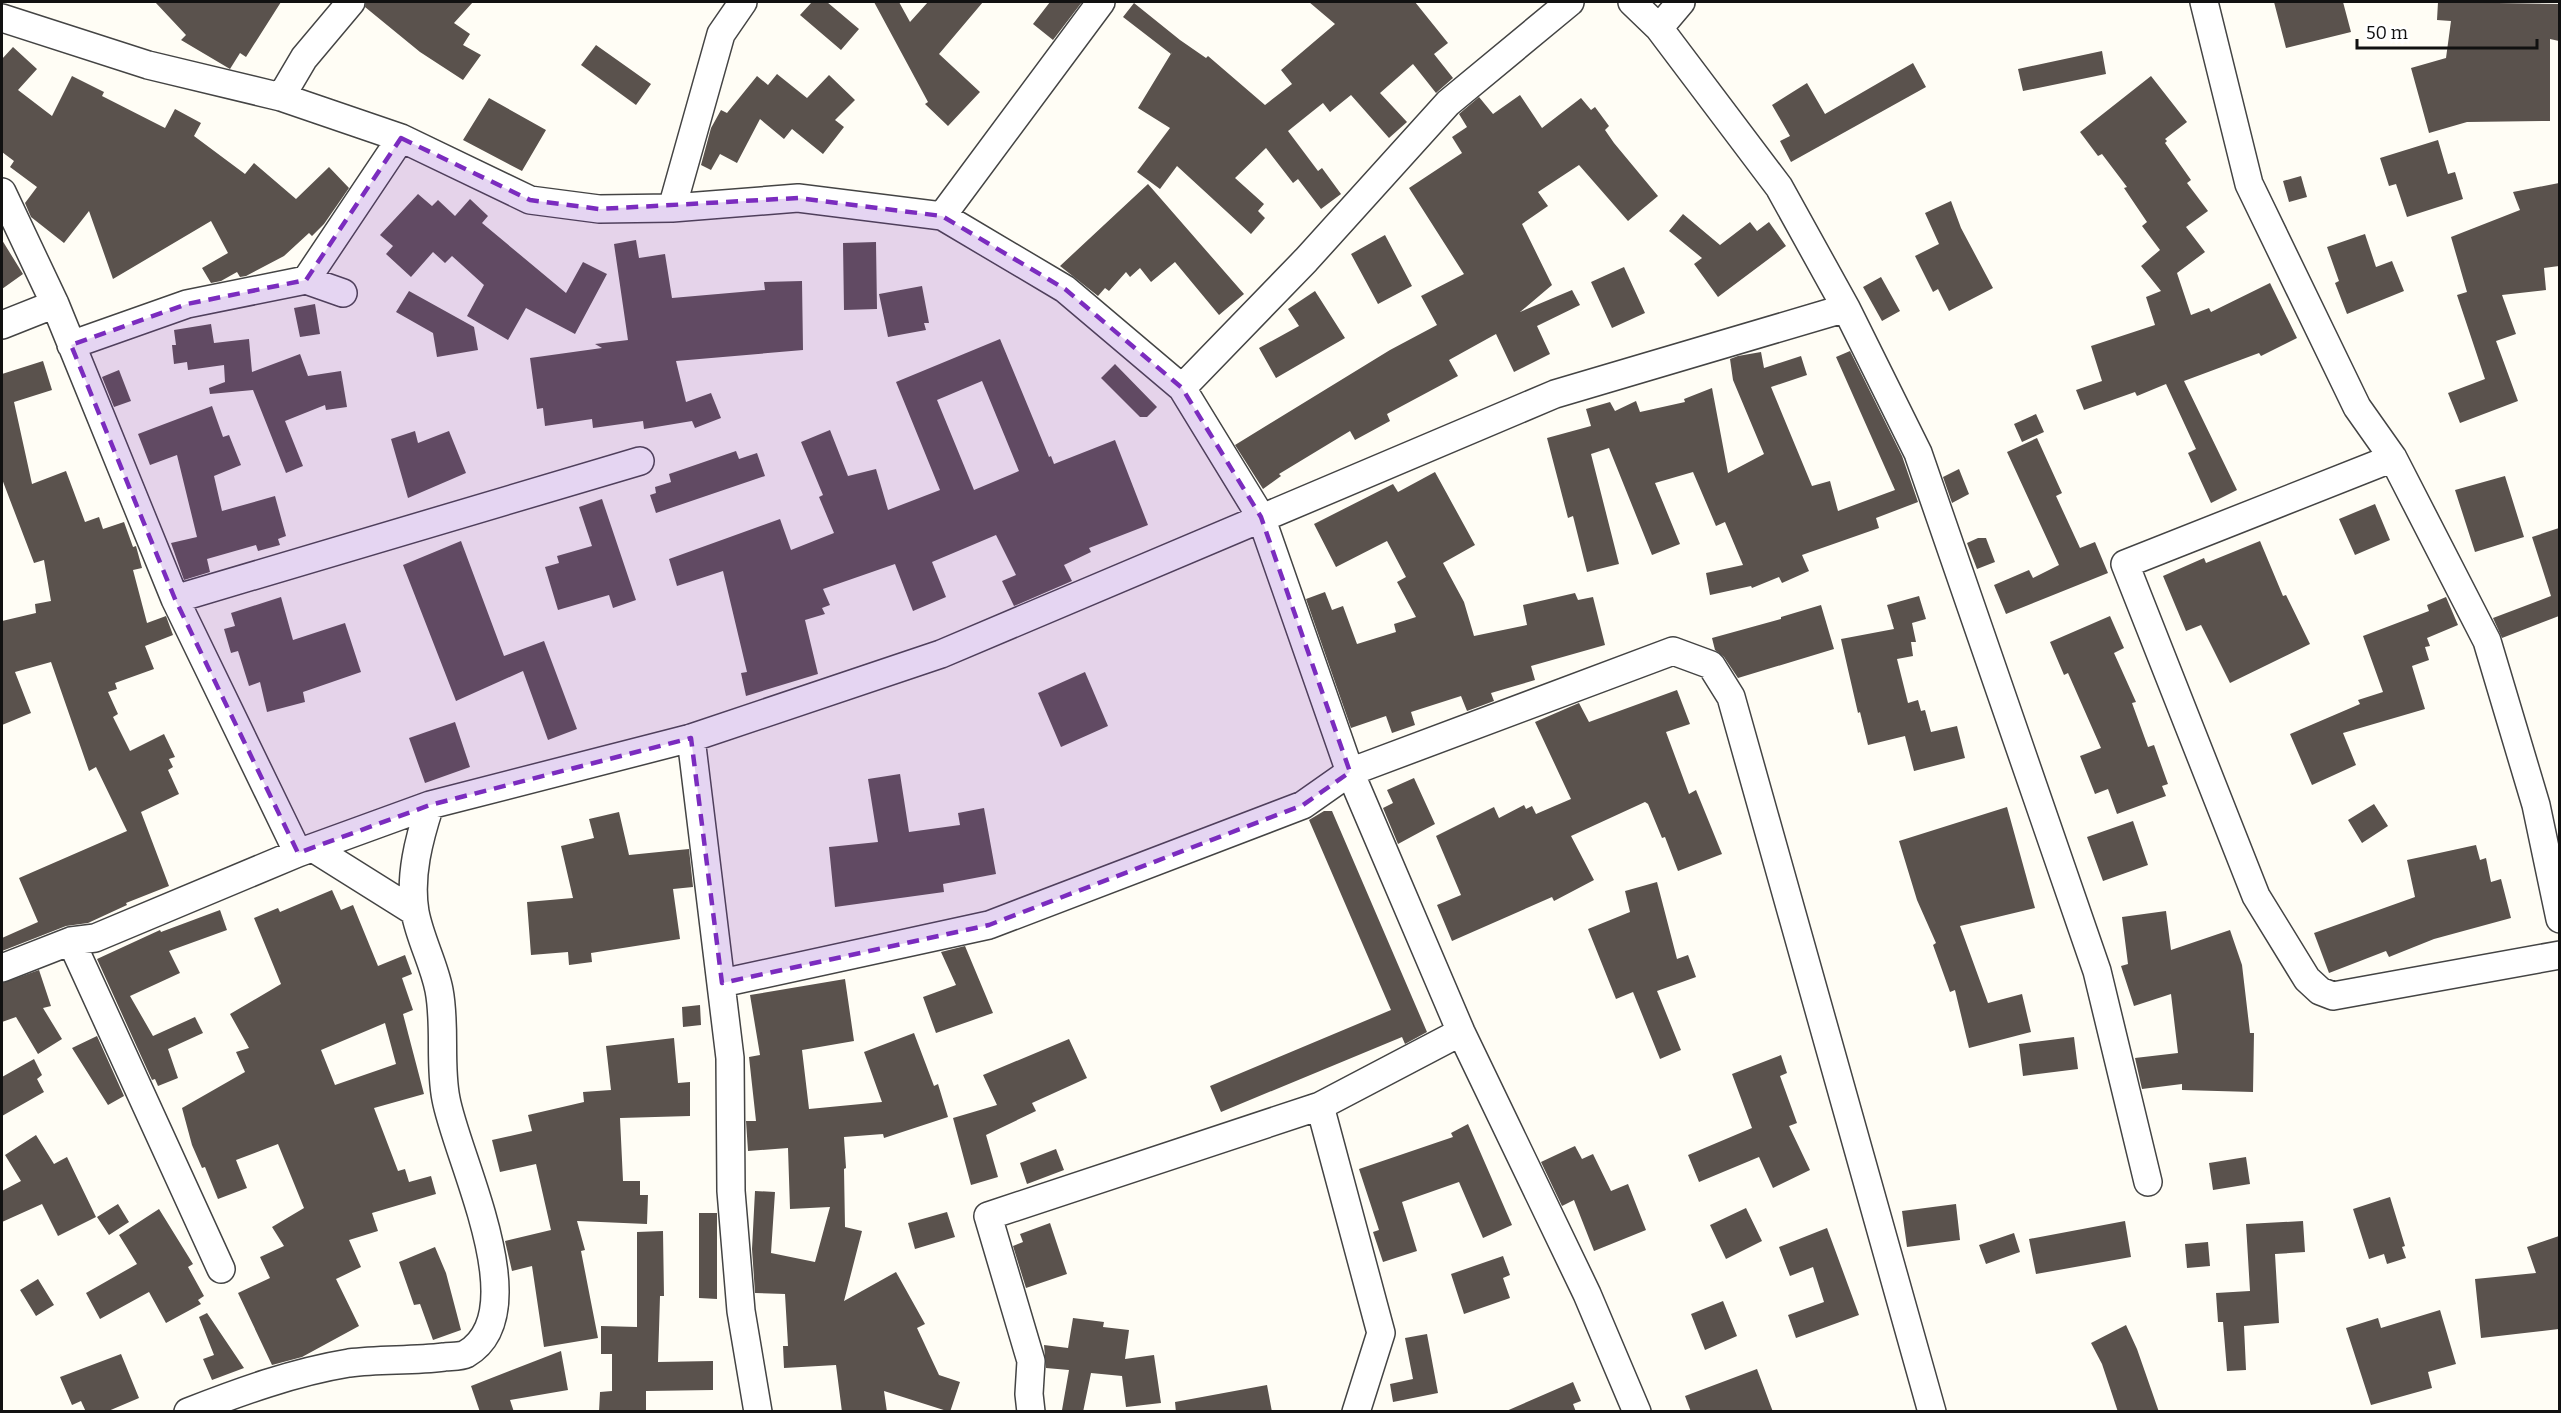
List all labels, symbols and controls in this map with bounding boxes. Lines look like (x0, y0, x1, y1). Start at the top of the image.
scale bar (2357, 12, 2537, 50)
text: 50 m (2366, 22, 2408, 44)

